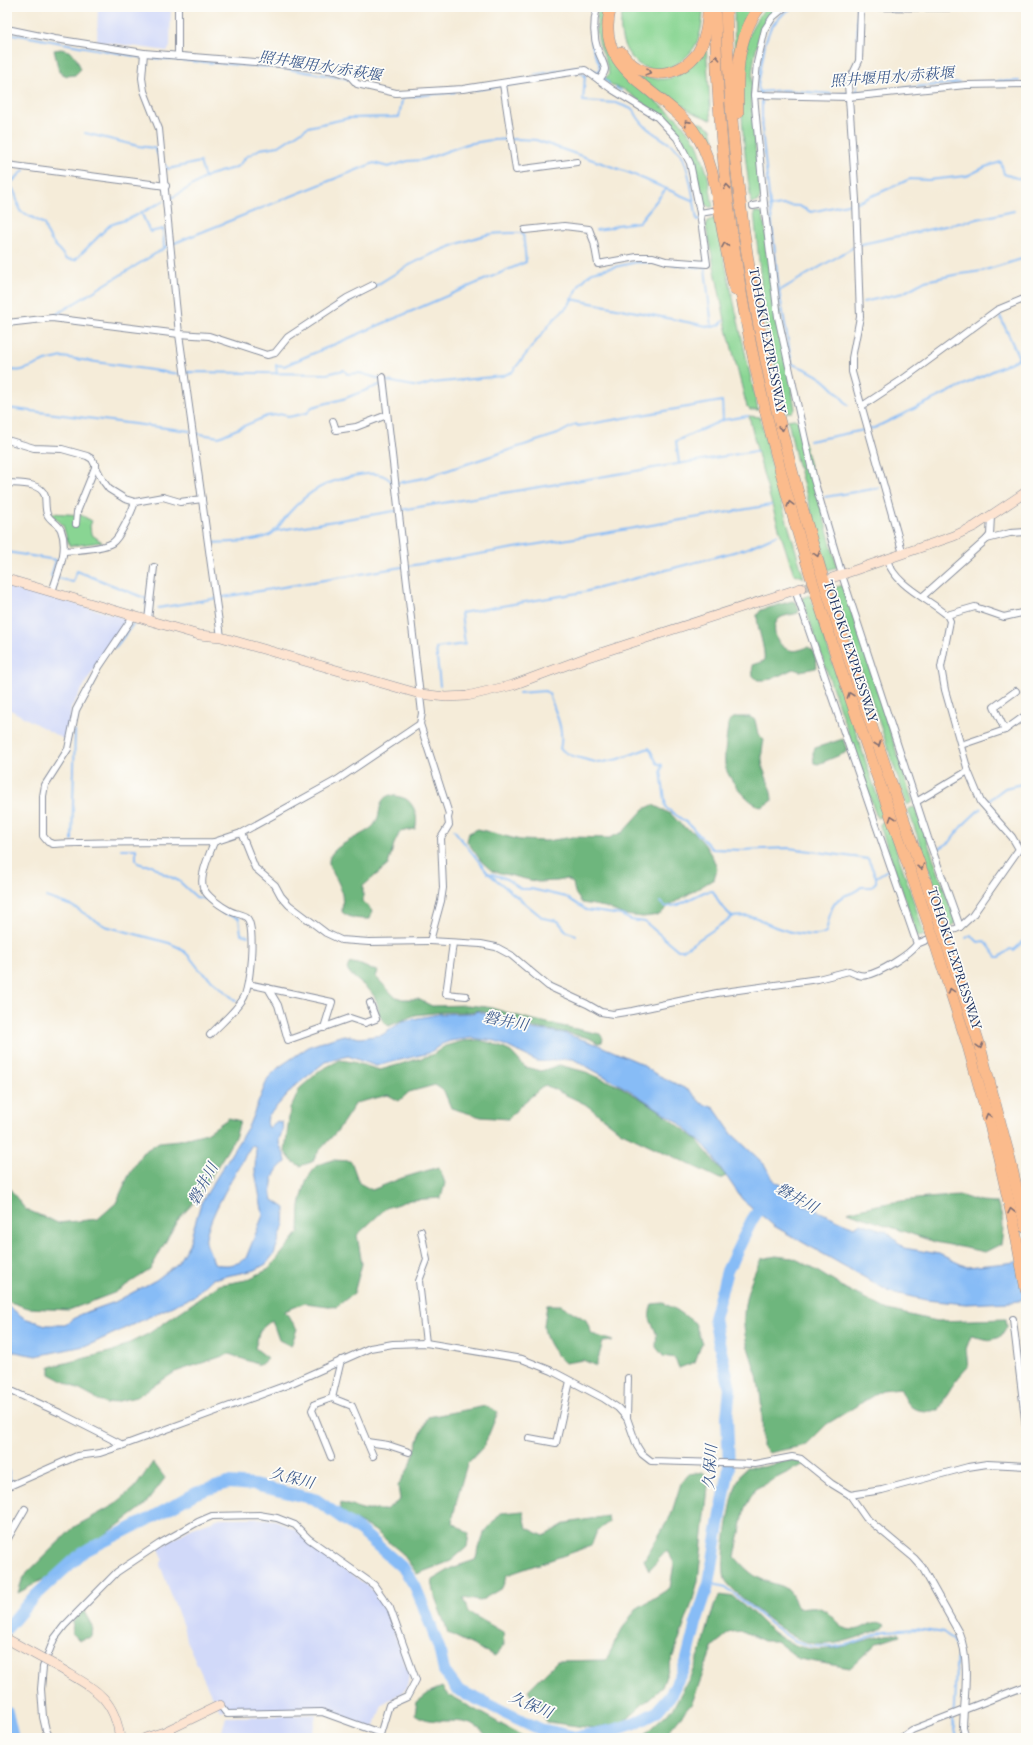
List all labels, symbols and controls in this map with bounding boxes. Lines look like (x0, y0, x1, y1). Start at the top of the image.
water label: 照井堰用水/赤萩堰 (257, 46, 386, 85)
one-way arrow (712, 55, 721, 61)
water label: 照井堰用水/赤萩堰 (829, 62, 958, 90)
one-way arrow (644, 67, 651, 76)
one-way arrow (684, 120, 691, 128)
one-way arrow (723, 184, 732, 190)
one-way arrow (721, 242, 730, 248)
street label: TOHOKU EXPRESSWAY (745, 265, 791, 416)
one-way arrow (778, 425, 786, 432)
one-way arrow (786, 501, 794, 507)
one-way arrow (812, 550, 821, 557)
street label: TOHOKU EXPRESSWAY (819, 578, 883, 725)
one-way arrow (846, 691, 854, 698)
one-way arrow (873, 740, 882, 747)
one-way arrow (888, 814, 897, 821)
one-way arrow (916, 863, 924, 870)
street label: TOHOKU EXPRESSWAY (923, 885, 987, 1032)
one-way arrow (947, 988, 956, 995)
water label: 磐井川 (482, 1007, 532, 1035)
one-way arrow (975, 1043, 983, 1049)
one-way arrow (984, 1113, 993, 1120)
water label: 磐井川 (184, 1158, 222, 1208)
water label: 磐井川 (773, 1178, 823, 1218)
one-way arrow (1007, 1208, 1015, 1214)
water label: 久保川 (698, 1442, 721, 1490)
water label: 久保川 (268, 1463, 318, 1493)
water label: 久保川 (507, 1687, 557, 1723)

